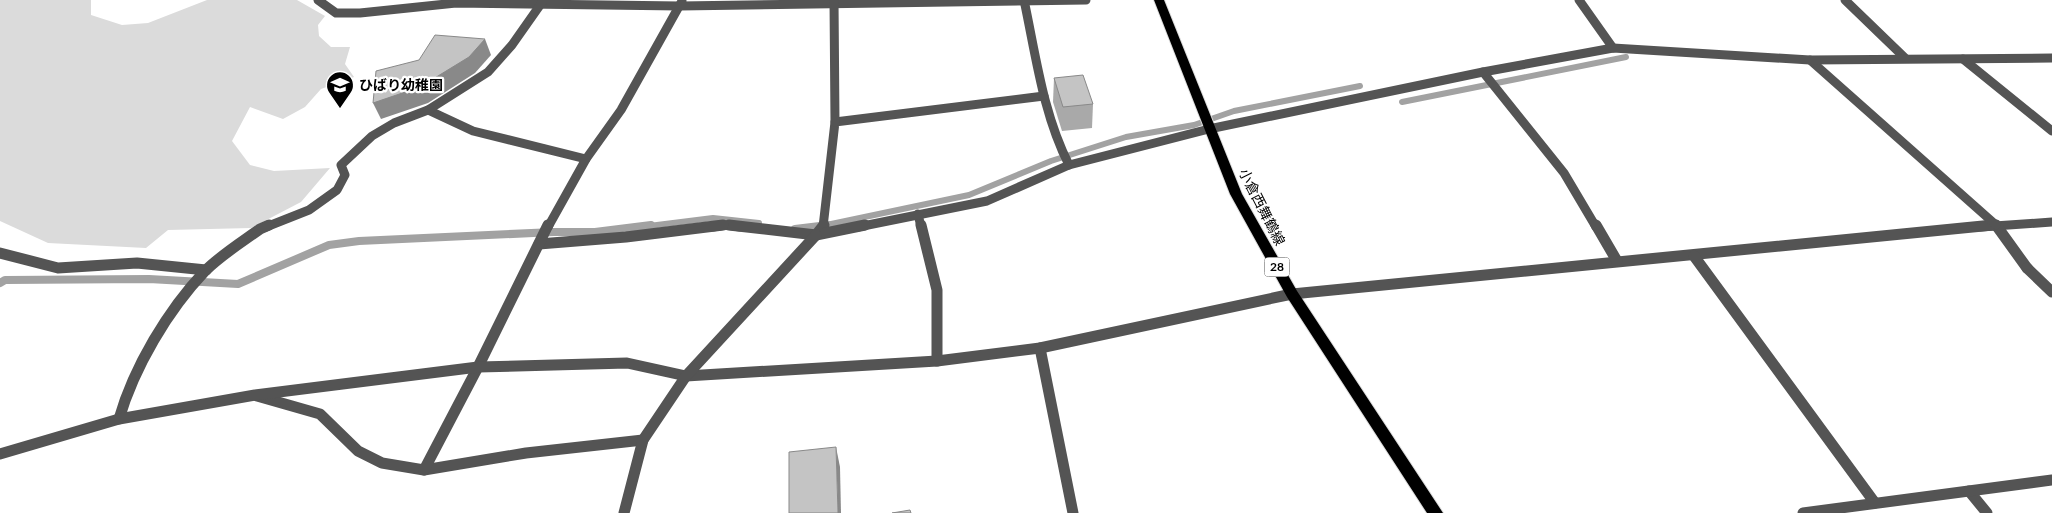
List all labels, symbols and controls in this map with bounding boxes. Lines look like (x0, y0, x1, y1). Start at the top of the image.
school or university icon: ひばり幼稚園 (325, 70, 355, 109)
place label: ひばり幼稚園 (359, 76, 443, 93)
street label: 小倉西舞鶴線 (1236, 165, 1289, 248)
road number: 28 (1264, 258, 1290, 276)

